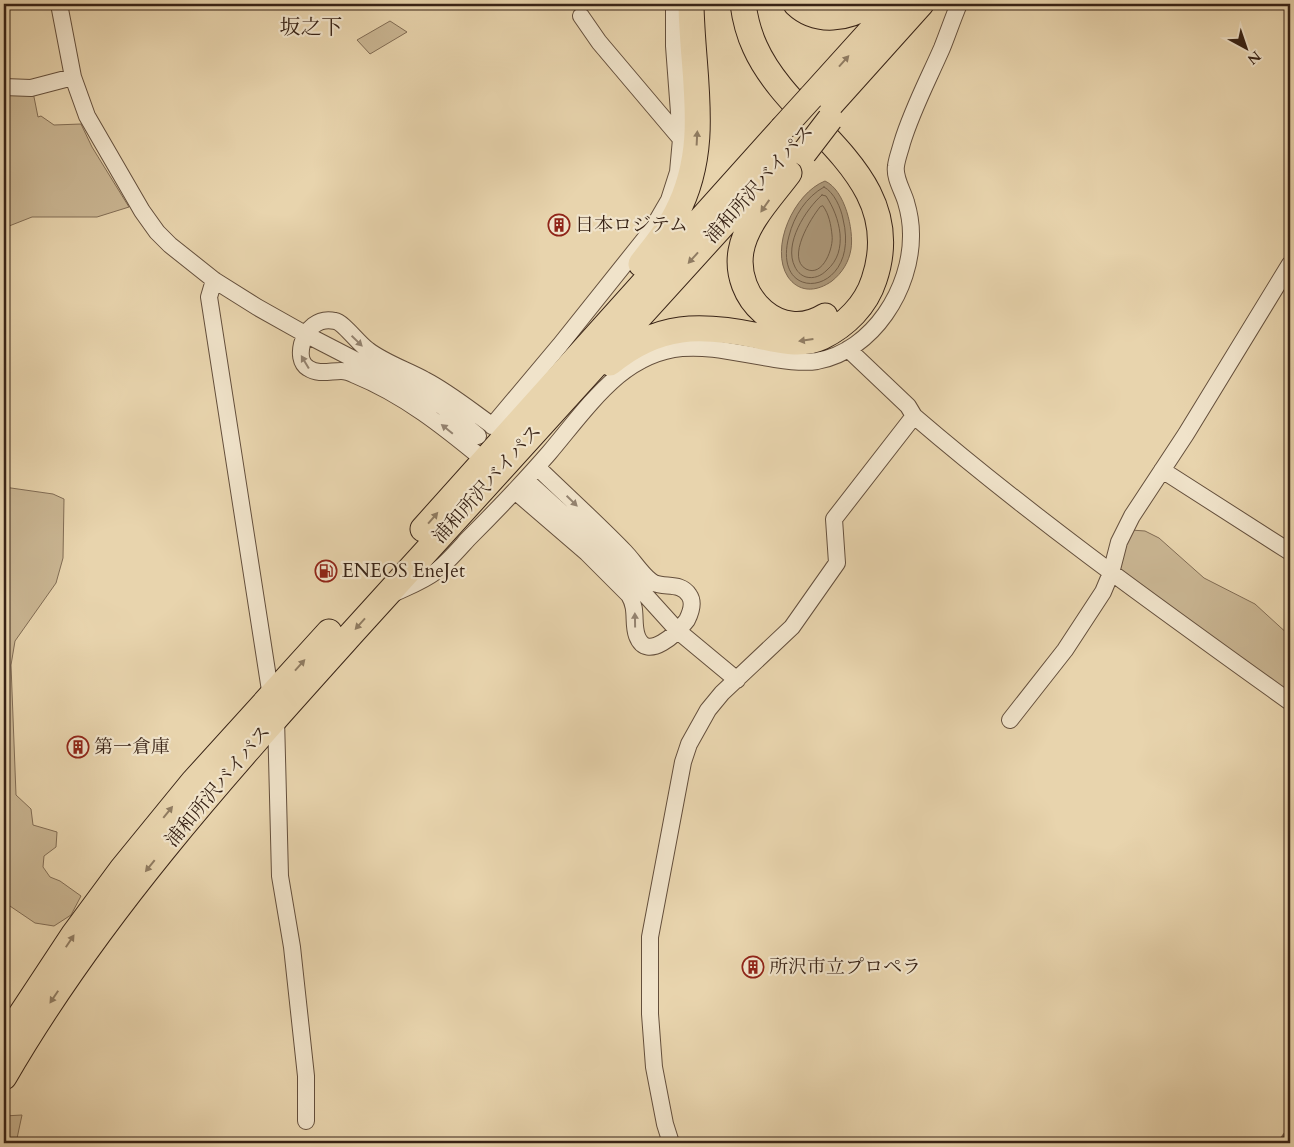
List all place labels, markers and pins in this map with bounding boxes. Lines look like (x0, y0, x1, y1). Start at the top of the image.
place label: 日本ロジテム (575, 212, 688, 238)
building icon: 日本ロジテム (547, 213, 571, 237)
place label: ENEOS EneJet (342, 558, 465, 584)
fuel station icon: ENEOS EneJet (314, 559, 338, 583)
place label: 第一倉庫 (94, 734, 170, 760)
building icon: 第一倉庫 (66, 735, 90, 759)
place label: 所沢市立プロペラ (769, 954, 921, 980)
building icon: 所沢市立プロペラ (741, 955, 765, 979)

